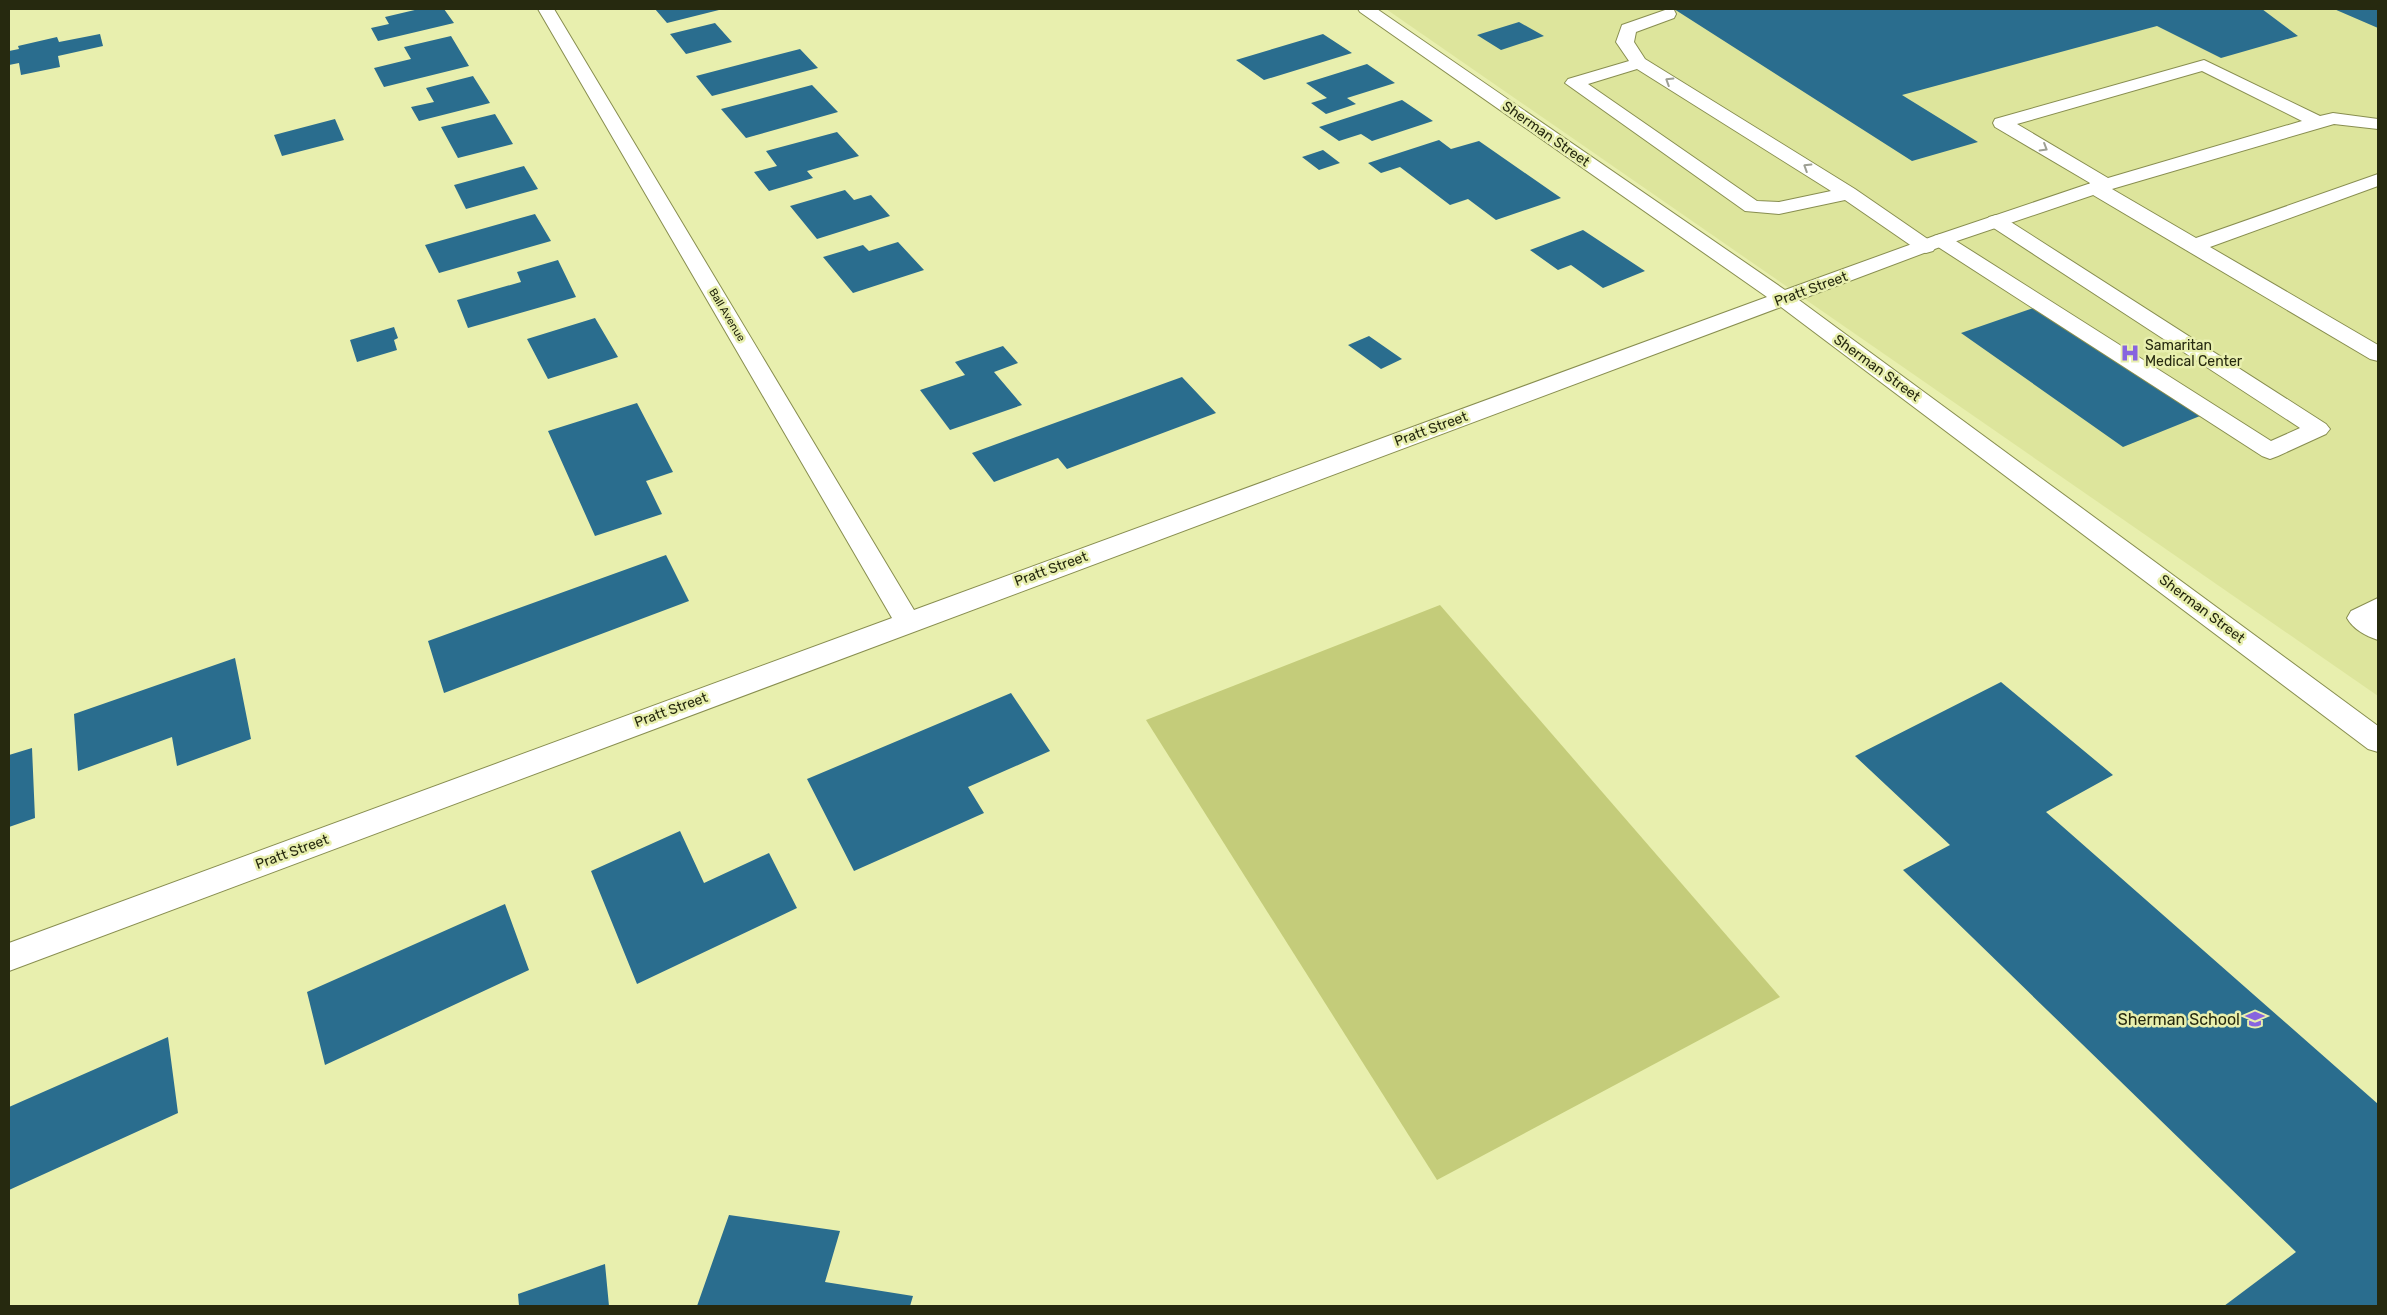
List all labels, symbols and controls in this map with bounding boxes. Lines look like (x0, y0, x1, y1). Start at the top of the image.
one-way arrow (1665, 78, 1674, 88)
street label: Sherman Street (1499, 98, 1593, 171)
one-way arrow (2039, 142, 2048, 152)
one-way arrow (1803, 164, 1812, 174)
street label: Pratt Street (1772, 268, 1850, 310)
street label: Ball Avenue (706, 286, 748, 344)
street label: Sherman Street (1830, 331, 1924, 405)
place label: Samaritan Medical Center (2145, 337, 2243, 370)
hospital icon: Samaritan Medical Center (2119, 342, 2141, 364)
street label: Pratt Street (1392, 408, 1470, 450)
street label: Pratt Street (1012, 548, 1090, 590)
street label: Sherman Street (2156, 571, 2249, 647)
street label: Pratt Street (632, 689, 710, 731)
street label: Pratt Street (253, 831, 331, 873)
school or university icon: Sherman School (2244, 1008, 2266, 1030)
place label: Sherman School (2118, 1010, 2240, 1029)

